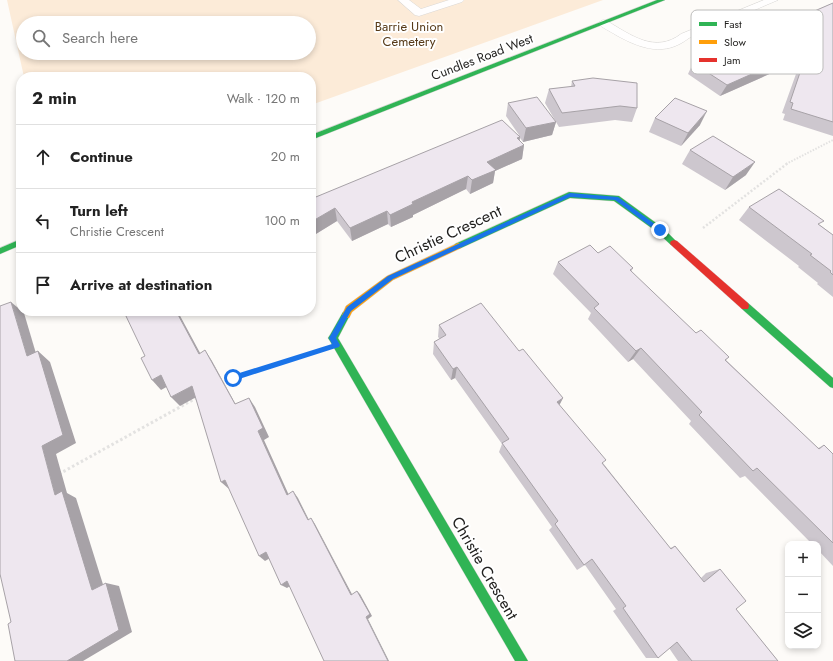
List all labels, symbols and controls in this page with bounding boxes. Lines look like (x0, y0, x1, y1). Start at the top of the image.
legend (691, 10, 823, 74)
search box (16, 16, 316, 60)
text: Fast (724, 16, 742, 32)
park label: Barrie Union Cemetery (375, 17, 443, 51)
icon: search (30, 27, 52, 49)
text: Search here (62, 27, 138, 49)
street label: Cundles Road West (428, 29, 536, 85)
text: Slow (724, 34, 746, 50)
text: Jam (722, 52, 741, 68)
text: 2 min (32, 86, 77, 110)
text: Walk · 120 m (227, 89, 300, 108)
icon: ahead (32, 146, 54, 168)
text: Continue (70, 146, 133, 168)
text: 20 m (271, 147, 300, 166)
street label: Christie Crescent (391, 199, 505, 269)
text: Turn left (70, 200, 128, 222)
icon: left (32, 210, 54, 232)
text: 100 m (265, 211, 300, 230)
route end (651, 221, 669, 239)
text: Christie Crescent (70, 222, 164, 241)
icon: arrive (32, 274, 54, 296)
text: Arrive at destination (70, 274, 212, 296)
route start (224, 369, 242, 387)
street label: Christie Crescent (446, 512, 524, 624)
map controls (785, 541, 821, 649)
button: + (785, 541, 821, 577)
button: − (785, 577, 821, 613)
button: layers (785, 613, 821, 649)

